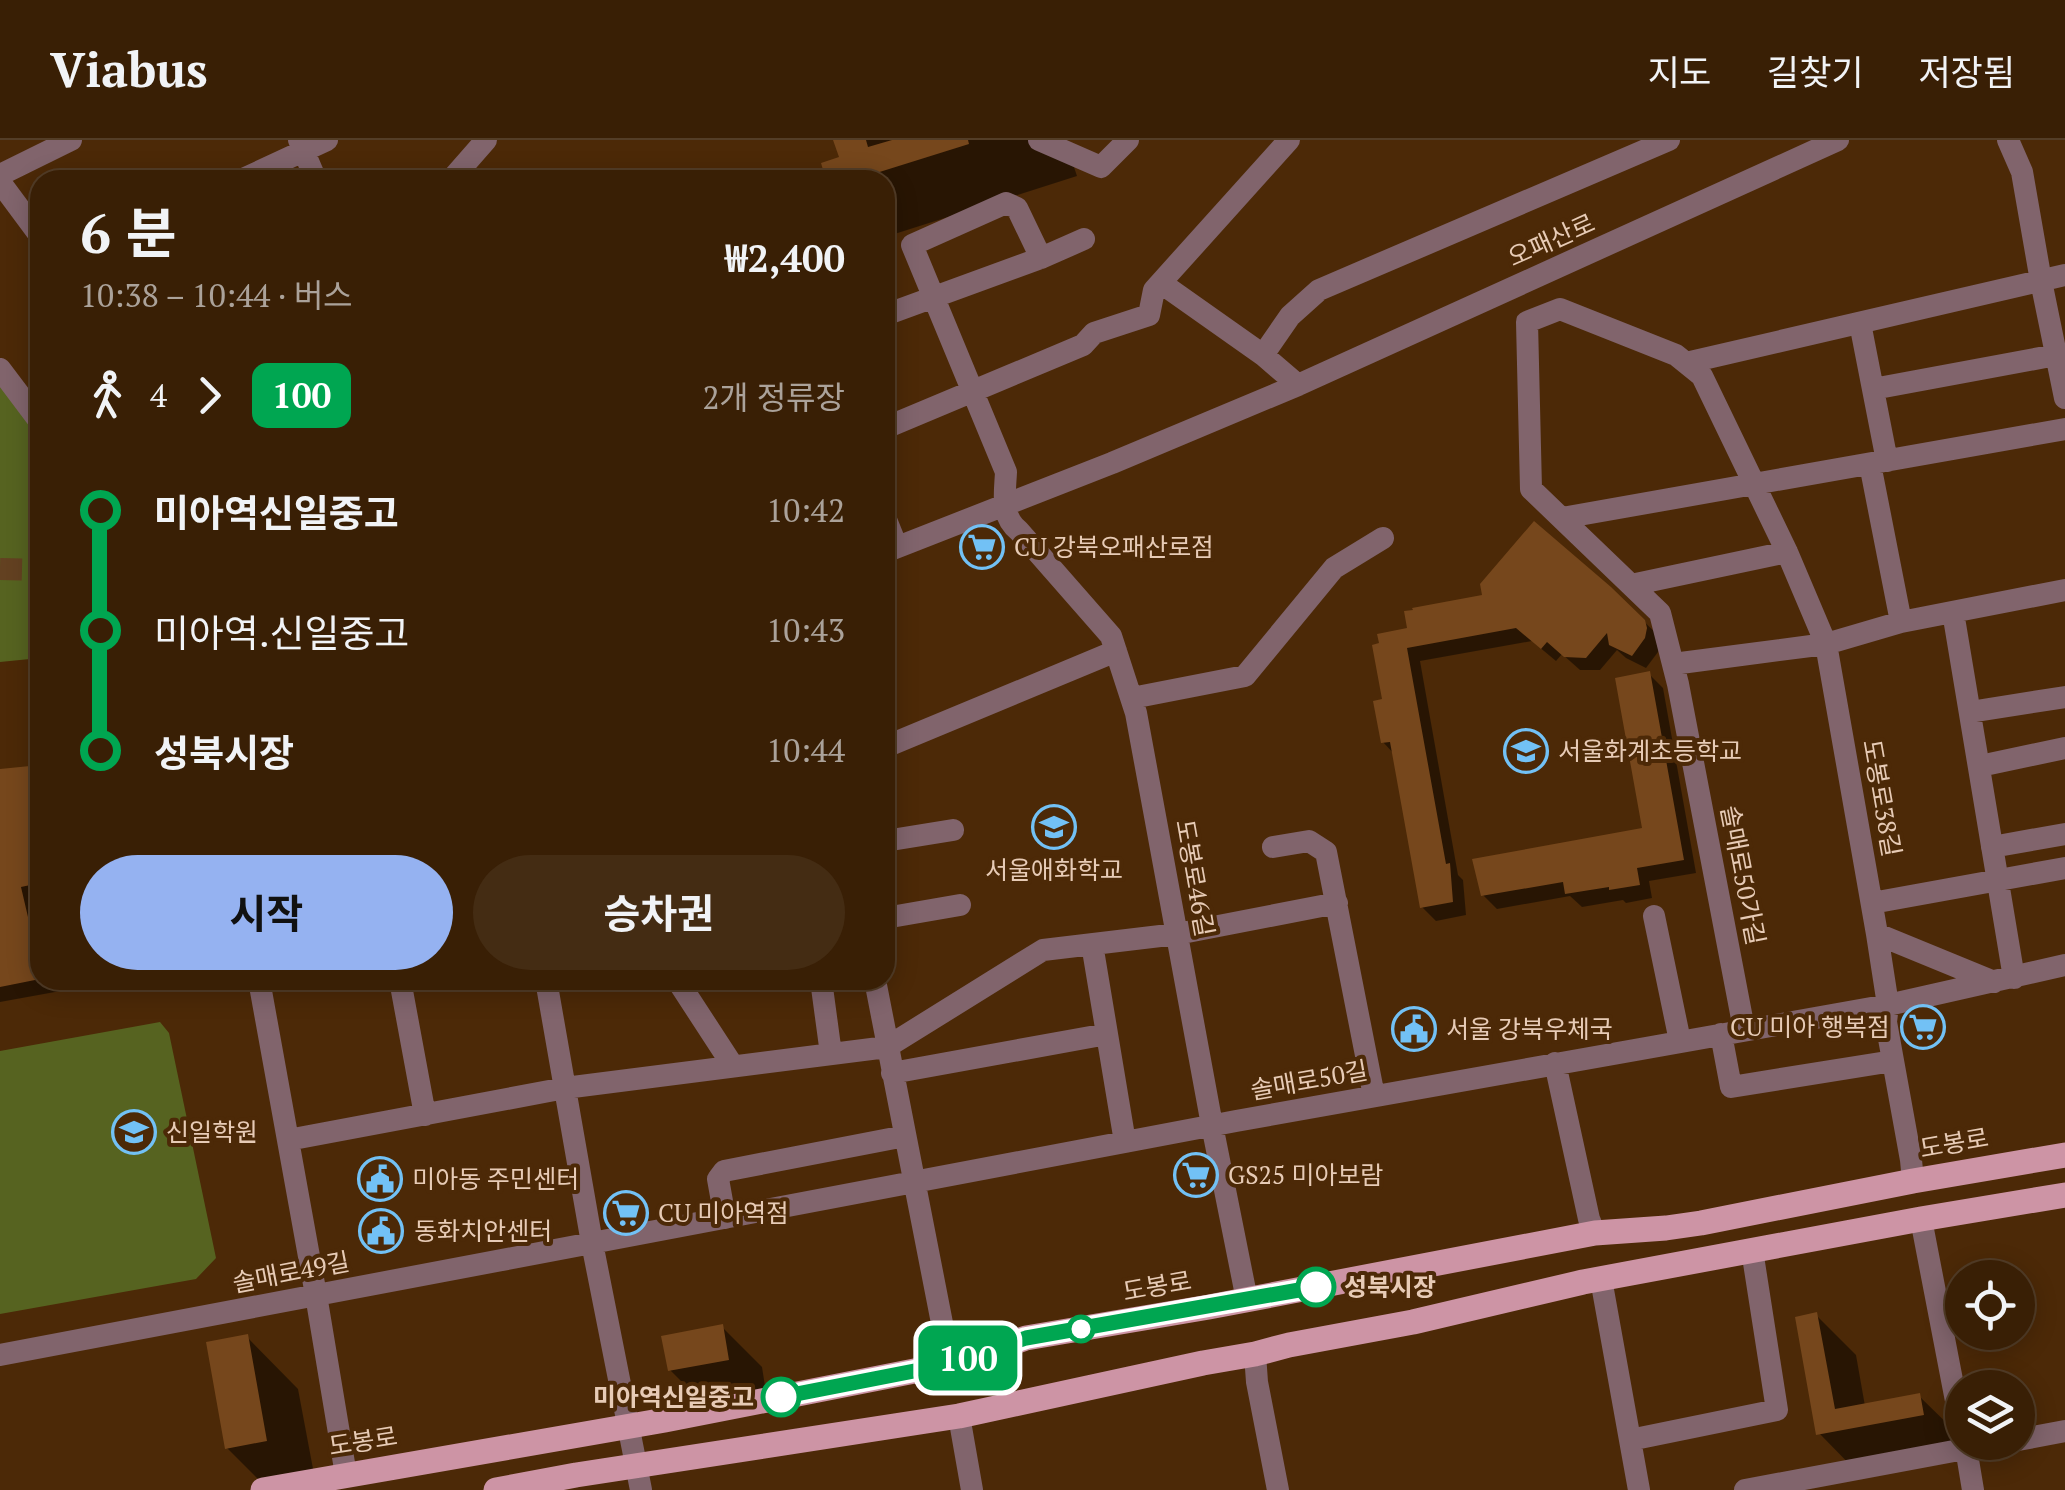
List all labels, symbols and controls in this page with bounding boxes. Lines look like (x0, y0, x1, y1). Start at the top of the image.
text: Viabus (50, 37, 208, 101)
text: 지도 (1647, 49, 1712, 95)
text: 길찾기 (1767, 49, 1863, 95)
text: 저장됨 (1918, 49, 2015, 95)
text: 6 분 (80, 196, 177, 269)
street label: 오패산로 (1502, 206, 1600, 273)
text: ₩2,400 (725, 233, 845, 283)
text: 10:38 – 10:44 · 버스 (80, 274, 353, 316)
icon: walk (80, 368, 135, 423)
icon: forward (182, 368, 237, 423)
text: 100 (272, 372, 331, 418)
text: 4 (150, 374, 167, 416)
text: 2개 정류장 (702, 376, 845, 418)
text: 미아역신일중고 (154, 488, 399, 538)
text: 10:42 (766, 489, 845, 531)
supermarket icon: CU 강북오패산로점 (959, 524, 1005, 570)
place label: CU 강북오패산로점 (1014, 530, 1214, 563)
text: 미아역.신일중고 (154, 608, 409, 658)
text: 10:43 (766, 609, 845, 651)
text: 성북시장 (154, 728, 294, 778)
school or university icon: 서울화계초등학교 (1503, 728, 1549, 774)
text: 10:44 (766, 729, 845, 771)
place label: 서울화계초등학교 (1558, 734, 1742, 767)
street label: 도봉로38길 (1856, 737, 1909, 859)
street label: 솔매로50가길 (1714, 802, 1773, 948)
school or university icon: 서울애화학교 (1031, 804, 1077, 850)
street label: 도봉로46길 (1169, 817, 1222, 939)
place label: 서울애화학교 (985, 853, 1123, 886)
button: 시작 (80, 855, 453, 970)
button: 승차권 (473, 855, 845, 970)
supermarket icon: CU 미아 행복점 (1900, 1004, 1946, 1050)
public building icon: 서울 강북우체국 (1391, 1006, 1437, 1052)
place label: CU 미아 행복점 (1730, 1010, 1890, 1043)
place label: 서울 강북우체국 (1446, 1012, 1613, 1045)
street label: 솔매로50길 (1248, 1053, 1370, 1106)
school or university icon: 신일학원 (111, 1109, 157, 1155)
place label: 신일학원 (166, 1115, 258, 1148)
street label: 도봉로 (1917, 1120, 1991, 1165)
supermarket icon: GS25 미아보람 (1173, 1152, 1219, 1198)
public building icon: 미아동 주민센터 (357, 1156, 403, 1202)
place label: GS25 미아보람 (1228, 1158, 1383, 1191)
place label: 미아동 주민센터 (412, 1162, 579, 1195)
supermarket icon: CU 미아역점 (603, 1190, 649, 1236)
place label: CU 미아역점 (658, 1196, 789, 1229)
public building icon: 동화치안센터 (358, 1208, 404, 1254)
place label: 동화치안센터 (414, 1214, 552, 1247)
street label: 솔매로49길 (230, 1244, 352, 1299)
map controls (1945, 1260, 2035, 1460)
button: locate (1945, 1260, 2035, 1350)
street label: 도봉로 (1120, 1263, 1194, 1308)
marker: 성북시장 (1297, 1268, 1335, 1306)
place label: 성북시장 (1344, 1270, 1436, 1303)
unlabelled marker (1068, 1316, 1094, 1342)
line badge: 100 (910, 1326, 1026, 1390)
text: 100 (938, 1335, 998, 1381)
button: layers (1945, 1370, 2035, 1460)
marker: 미아역신일중고 (762, 1378, 800, 1416)
place label: 미아역신일중고 (593, 1380, 754, 1413)
street label: 도봉로 (326, 1419, 400, 1462)

